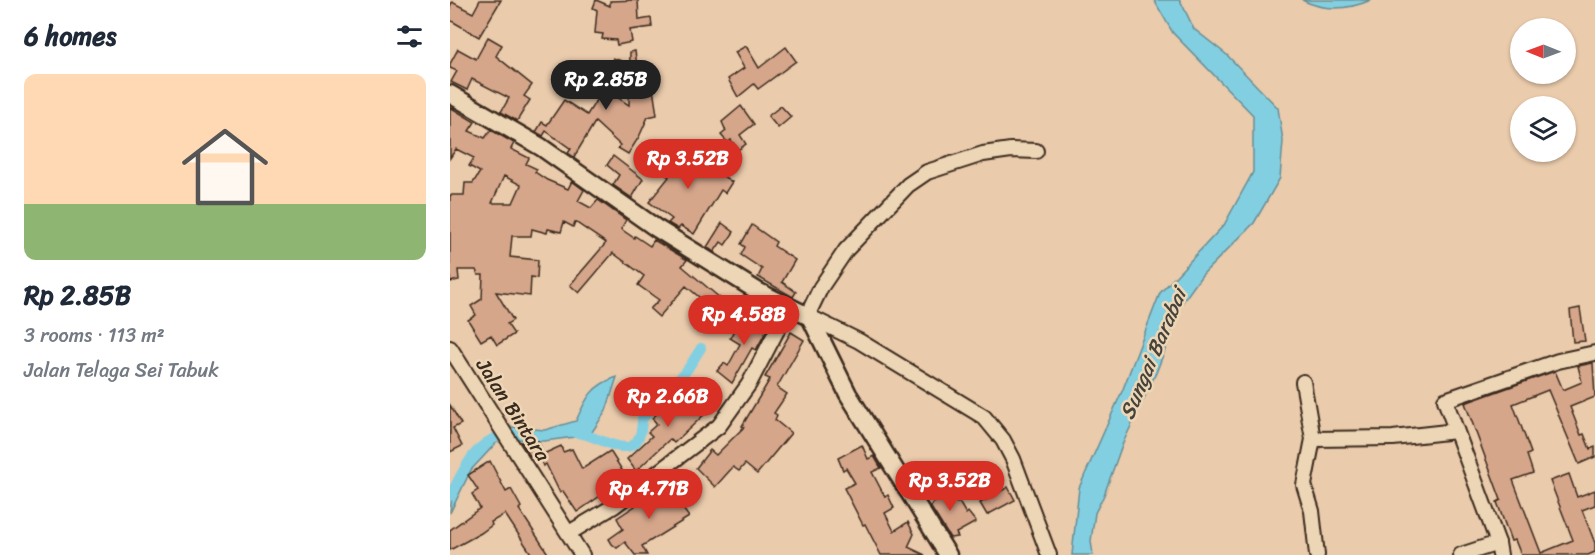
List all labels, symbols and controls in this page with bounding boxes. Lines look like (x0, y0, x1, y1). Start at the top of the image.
text: 6 homes (24, 13, 116, 59)
north arrow (1510, 18, 1576, 84)
map controls (1510, 18, 1576, 162)
icon: filters (393, 20, 426, 53)
pin: Rp 2.85B (544, 60, 668, 111)
text: Rp 2.85B (565, 62, 647, 97)
button: layers (1510, 96, 1576, 162)
icon: home (171, 113, 279, 221)
pin: Rp 3.52B (626, 139, 750, 190)
text: Rp 3.52B (647, 141, 729, 176)
text: Rp 2.85B (24, 272, 131, 318)
water label: Sungai Barabai (1108, 279, 1199, 425)
pin: Rp 4.58B (682, 295, 806, 346)
text: Rp 4.58B (702, 297, 786, 332)
text: 3 rooms · 113 m² (24, 318, 165, 353)
street label: Jalan Bintara (466, 350, 560, 470)
text: Jalan Telaga Sei Tabuk (24, 353, 219, 388)
pin: Rp 2.66B (606, 377, 730, 428)
text: Rp 2.66B (628, 379, 708, 414)
pin: Rp 3.52B (888, 461, 1012, 512)
text: Rp 3.52B (909, 463, 991, 498)
pin: Rp 4.71B (587, 469, 711, 520)
text: Rp 4.71B (609, 471, 689, 506)

